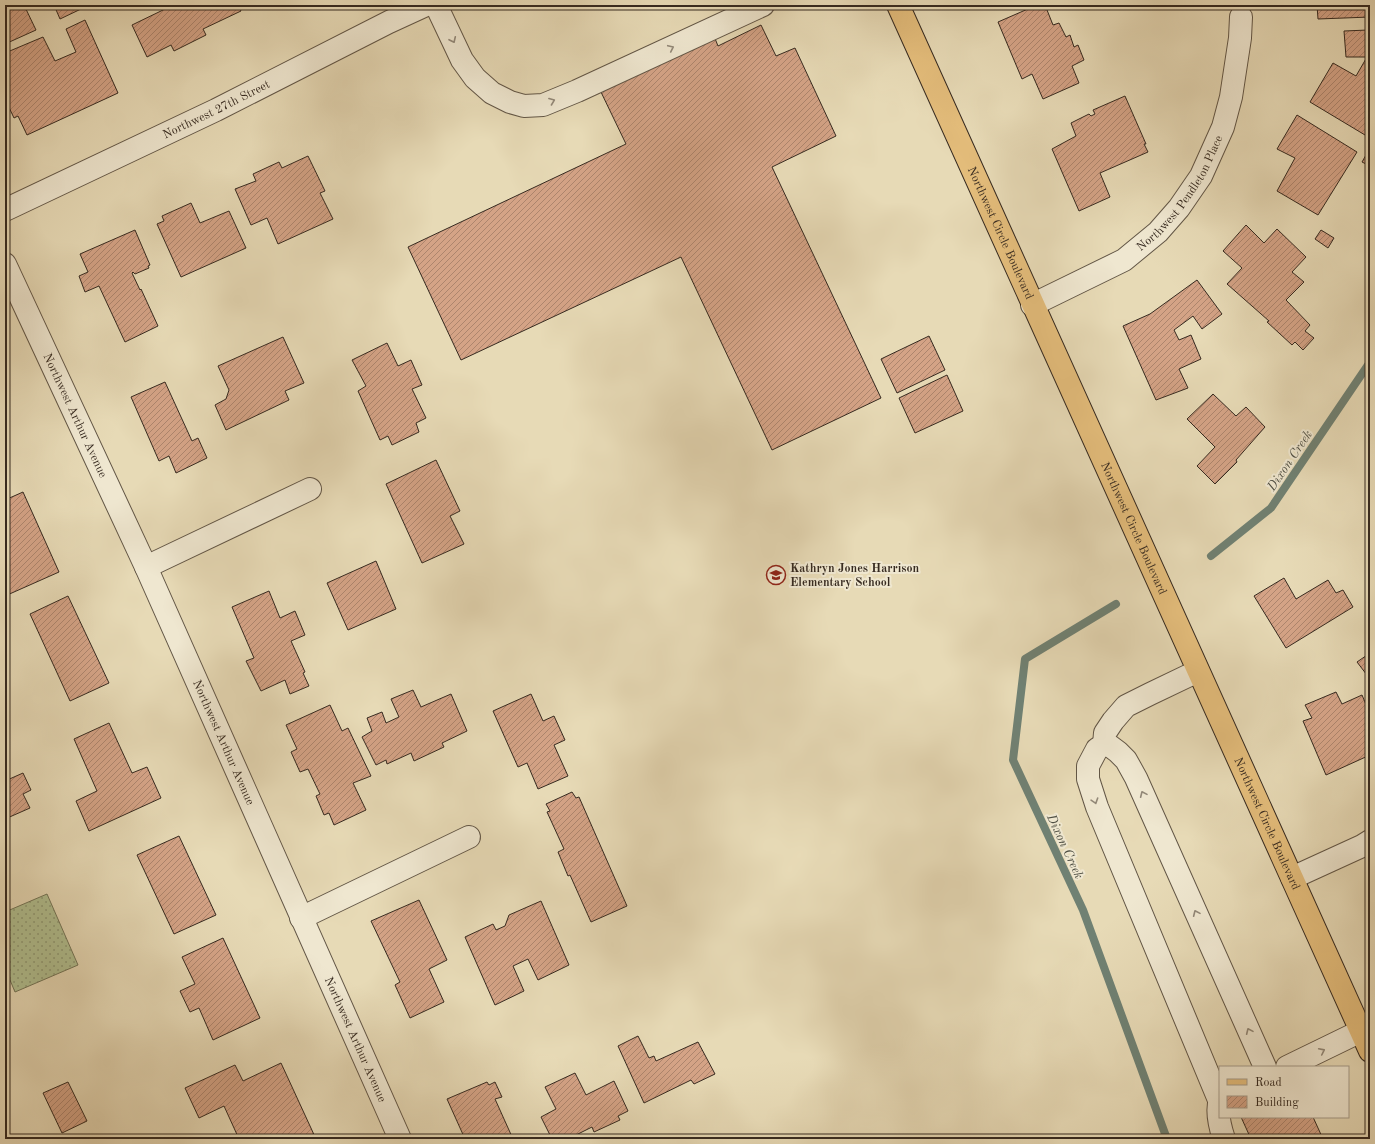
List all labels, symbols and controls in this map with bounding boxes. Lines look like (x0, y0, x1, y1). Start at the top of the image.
one-way arrow (448, 36, 456, 44)
one-way arrow (666, 45, 674, 53)
street label: Northwest 27th Street (161, 79, 272, 141)
one-way arrow (549, 97, 556, 105)
street label: Northwest Pendleton Place (1135, 133, 1226, 254)
street label: Northwest Circle Boulevard (965, 165, 1035, 301)
street label: Northwest Arthur Avenue (40, 352, 109, 480)
water label: Dixon Creek (1265, 428, 1315, 494)
street label: Northwest Circle Boulevard (1098, 460, 1168, 597)
place label: Kathryn Jones Harrison Elementary School (790, 563, 919, 589)
school or university icon: Kathryn Jones Harrison Elementary School (765, 564, 787, 586)
street label: Northwest Arthur Avenue (190, 678, 256, 808)
street label: Northwest Circle Boulevard (1231, 756, 1302, 892)
one-way arrow (1140, 791, 1148, 798)
one-way arrow (1090, 798, 1099, 805)
water label: Dixon Creek (1044, 811, 1085, 881)
one-way arrow (1193, 909, 1201, 916)
street label: Northwest Arthur Avenue (322, 975, 388, 1105)
one-way arrow (1246, 1028, 1254, 1035)
one-way arrow (1318, 1048, 1325, 1056)
legend (1219, 1066, 1349, 1118)
text: Road (1255, 1077, 1282, 1089)
text: Building (1255, 1097, 1299, 1109)

